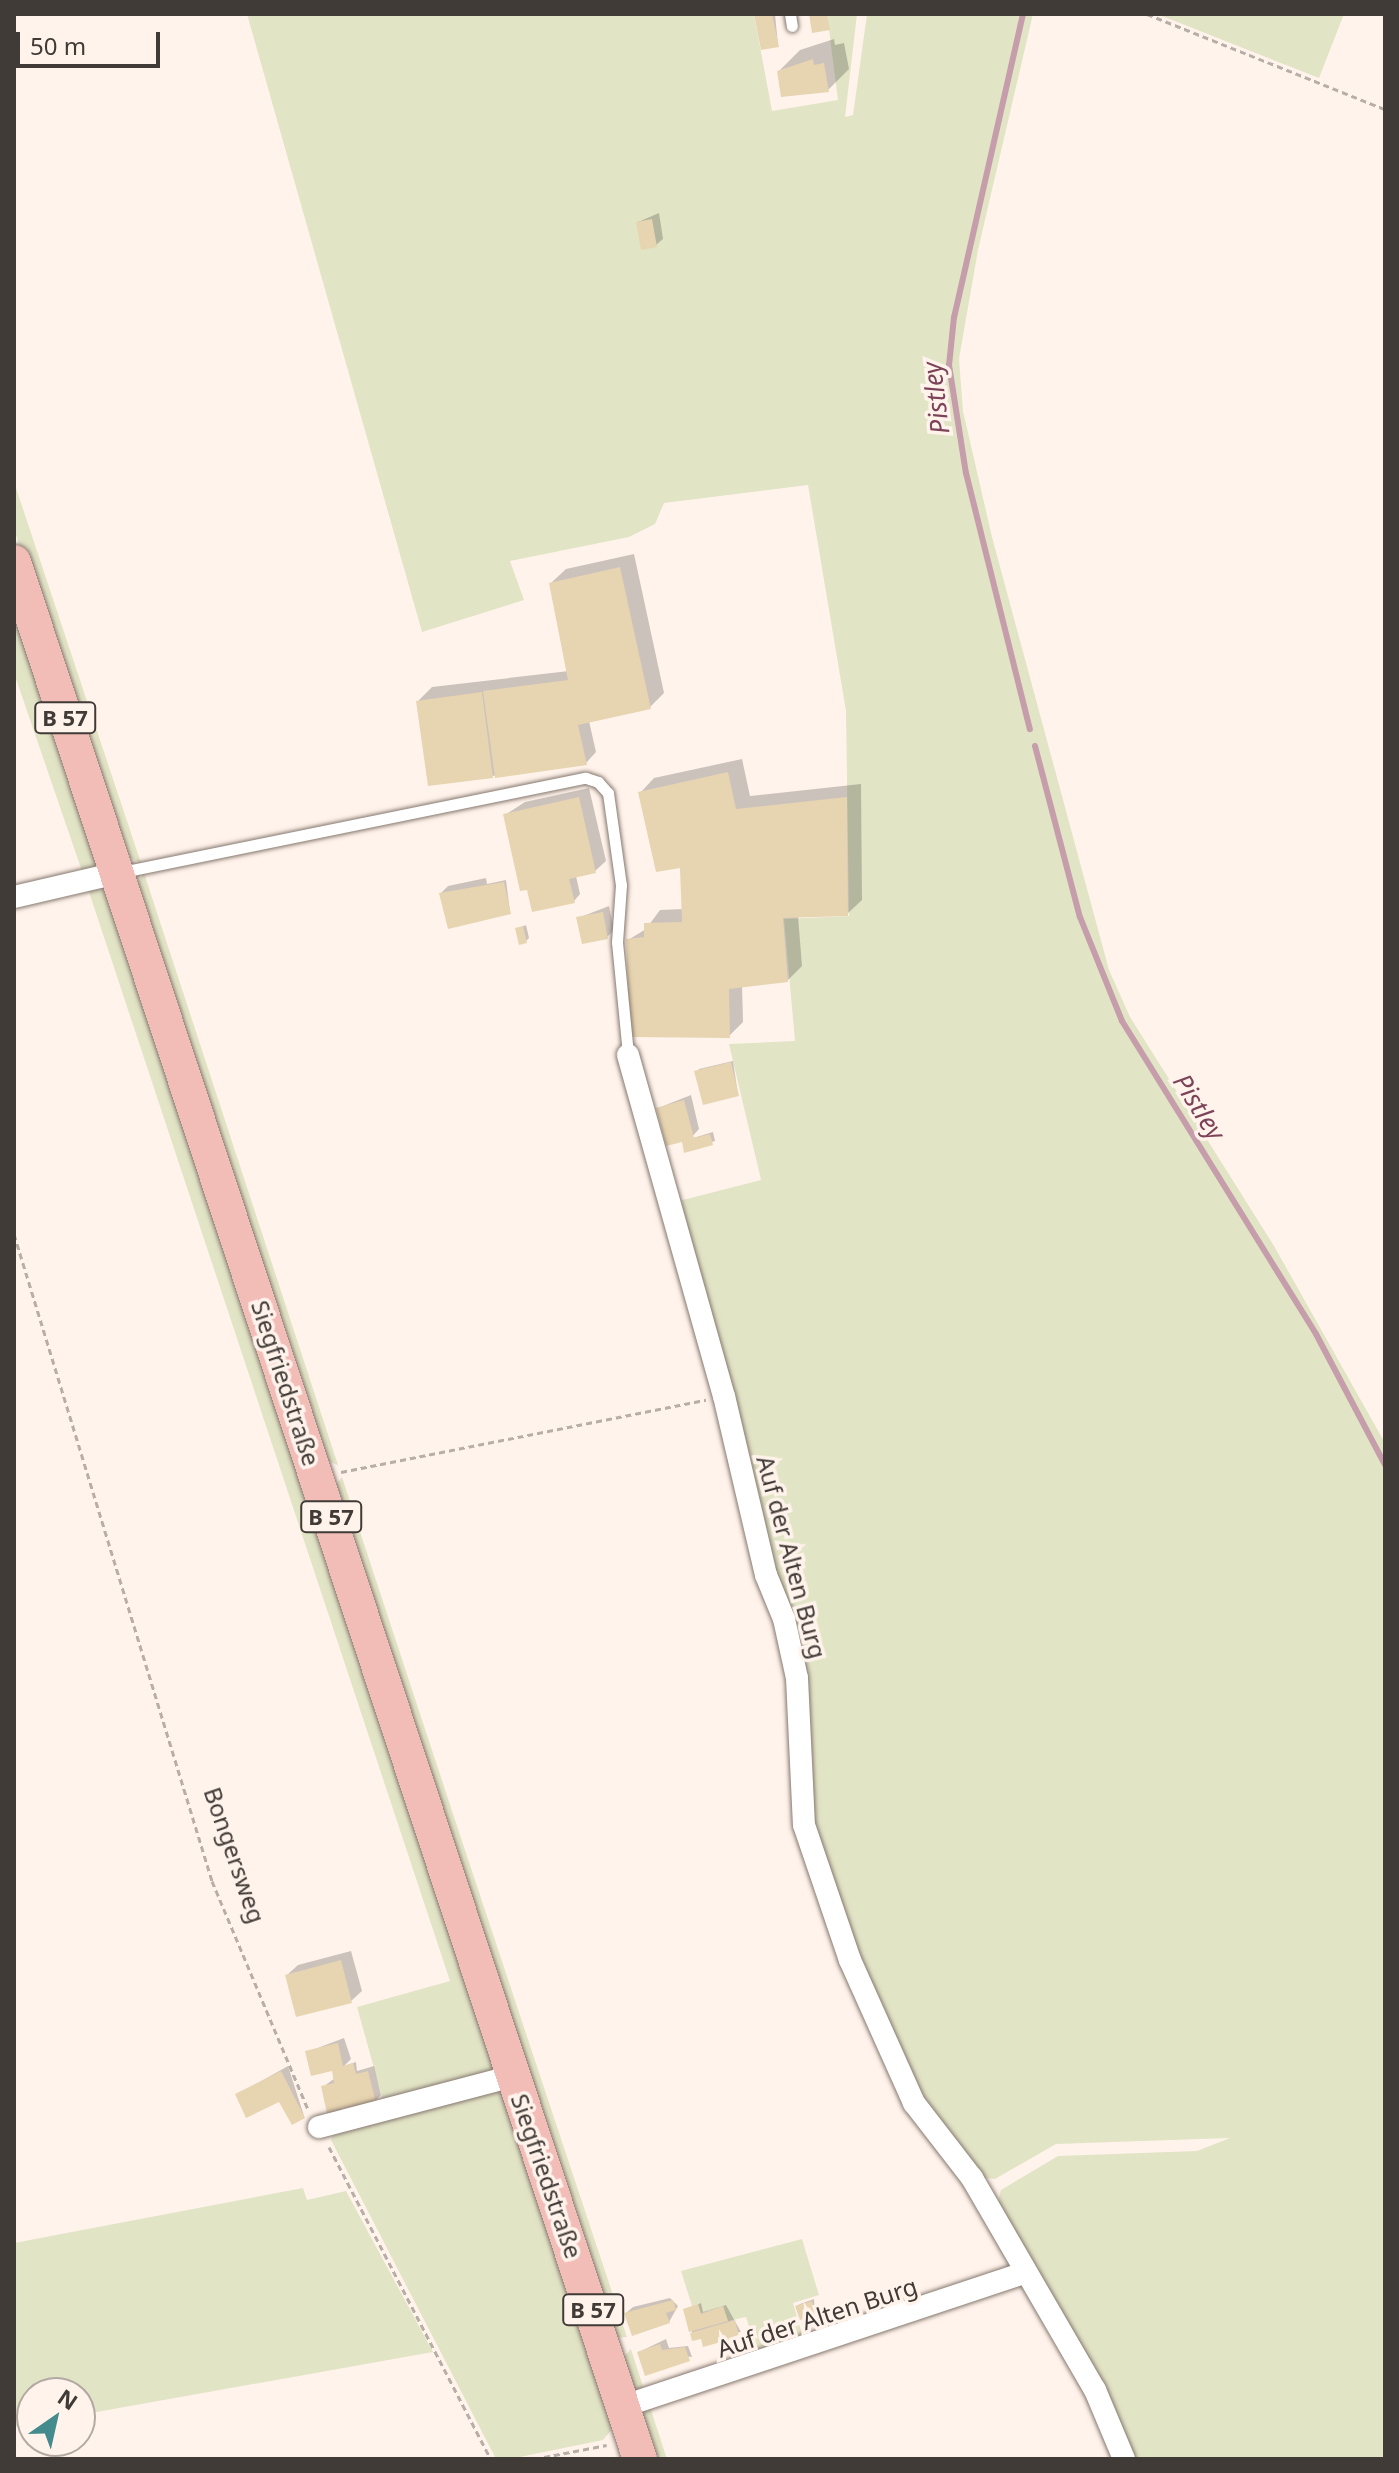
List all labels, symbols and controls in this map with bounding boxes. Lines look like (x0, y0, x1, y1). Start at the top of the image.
scale bar (20, 16, 164, 66)
text: 50 m (30, 29, 86, 62)
water label: Pistley (916, 360, 956, 436)
road number: B 57 (33, 700, 97, 736)
water label: Pistley (1167, 1068, 1231, 1146)
street label: Siegfriedstraße (246, 1297, 326, 1469)
street label: Auf der Alten Burg (751, 1452, 833, 1662)
road number: B 57 (299, 1499, 363, 1535)
street label: Bongersweg (198, 1783, 272, 1927)
street label: Siegfriedstraße (505, 2090, 589, 2262)
street label: Auf der Alten Burg (713, 2271, 921, 2363)
road number: B 57 (561, 2292, 625, 2328)
north arrow (16, 2377, 96, 2457)
text: N (52, 2381, 84, 2416)

